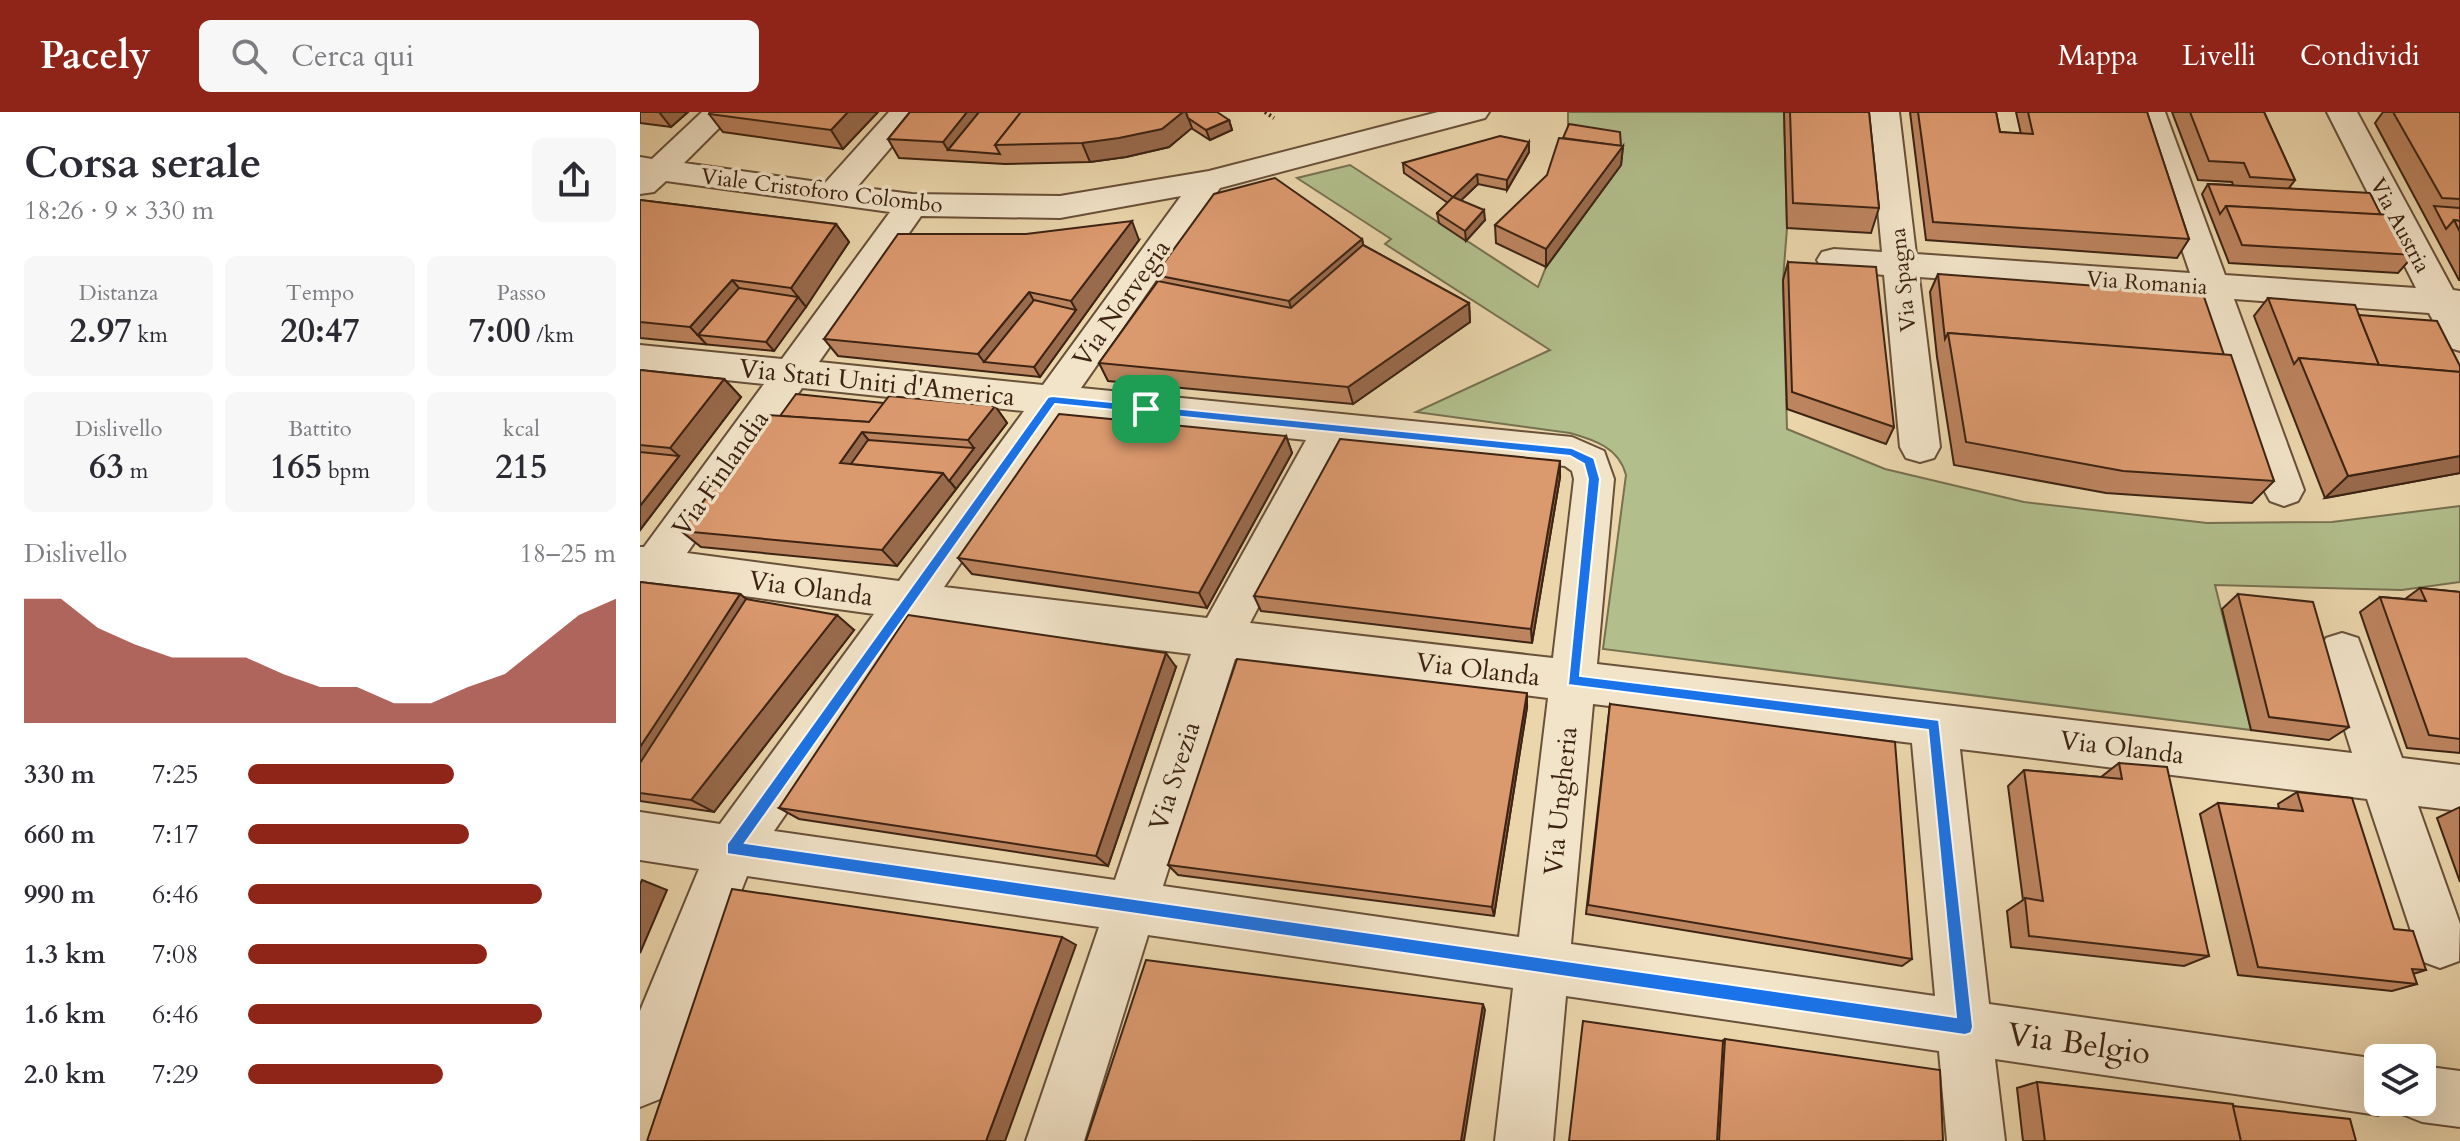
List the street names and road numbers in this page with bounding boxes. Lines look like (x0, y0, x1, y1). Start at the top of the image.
street label: Viale Cristoforo Colombo (699, 161, 945, 221)
street label: Via Austria (2363, 173, 2438, 279)
street label: Via Spagna (1883, 226, 1923, 333)
street label: Via Norvegia (1065, 232, 1178, 374)
street label: Via Romania (2085, 264, 2209, 302)
street label: Via Stati Uniti d'America (737, 351, 1017, 414)
street label: Via Finlandia (664, 403, 777, 543)
street label: Via Olanda (747, 562, 875, 615)
street label: Via Olanda (1414, 645, 1542, 694)
street label: Via Svezia (1140, 717, 1209, 835)
street label: Via Olanda (2058, 723, 2186, 772)
street label: Via Ungheria (1535, 725, 1586, 877)
street label: Via Belgio (2005, 1012, 2153, 1076)

